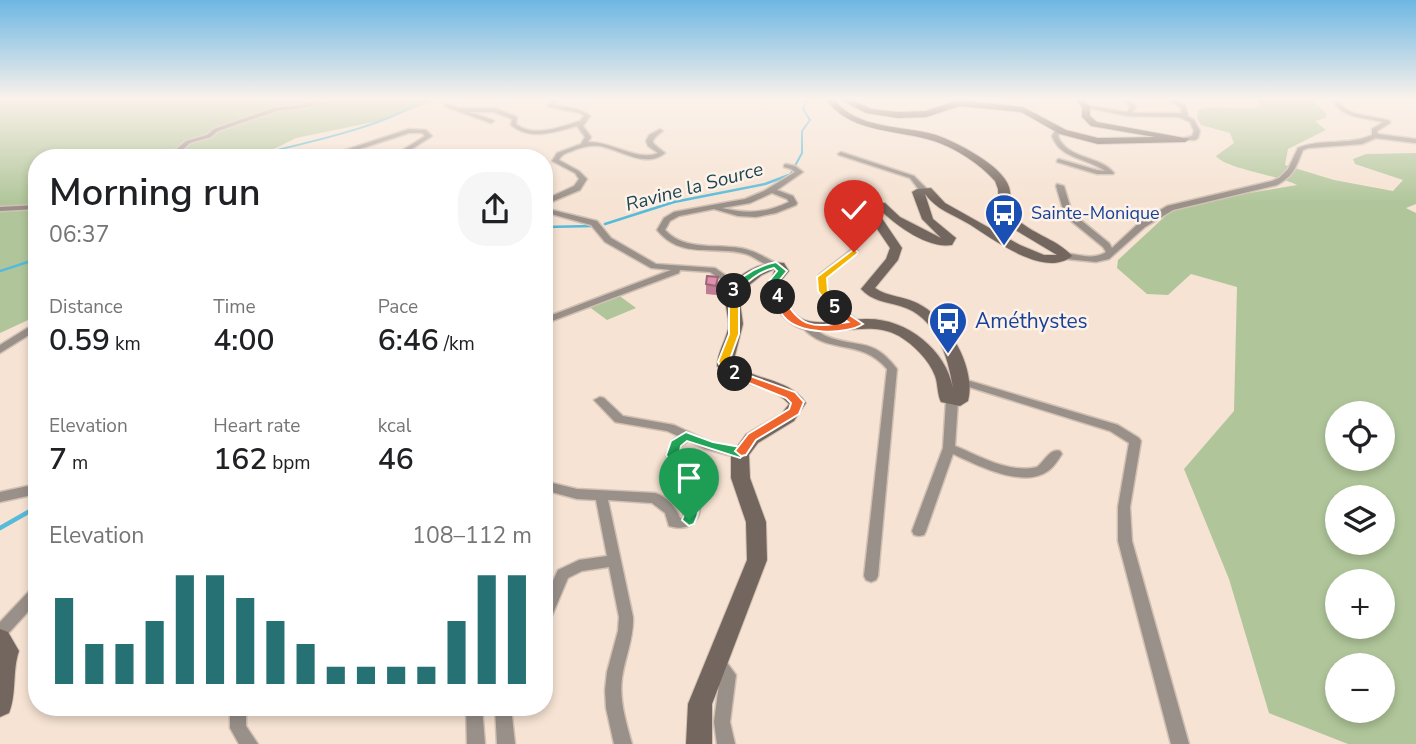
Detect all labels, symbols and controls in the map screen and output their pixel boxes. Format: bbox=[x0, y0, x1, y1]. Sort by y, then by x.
water label: Ravine la Source bbox=[623, 156, 766, 218]
text: Morning run bbox=[49, 167, 261, 218]
button: share bbox=[458, 172, 532, 246]
pin bbox=[824, 180, 884, 252]
icon: check bbox=[835, 191, 873, 229]
bus stop icon: Sainte-Monique bbox=[983, 192, 1025, 247]
place label: Sainte-Monique bbox=[1031, 201, 1160, 225]
text: 06:37 bbox=[49, 219, 109, 250]
pin: 3 bbox=[716, 274, 752, 308]
text: 3 bbox=[728, 277, 739, 303]
pin: 4 bbox=[760, 280, 796, 314]
text: 4 bbox=[772, 283, 783, 309]
pin: 5 bbox=[818, 290, 852, 326]
text: Distance bbox=[49, 294, 123, 320]
text: Time bbox=[213, 294, 256, 320]
text: Pace bbox=[378, 294, 418, 320]
text: 5 bbox=[829, 294, 840, 320]
bus stop icon: Améthystes bbox=[927, 300, 969, 355]
place label: Améthystes bbox=[975, 307, 1088, 335]
text: 0.59 bbox=[49, 320, 110, 361]
text: 4:00 bbox=[213, 320, 274, 361]
text: 6:46 bbox=[378, 320, 439, 361]
text: km bbox=[110, 331, 141, 357]
text: /km bbox=[439, 331, 475, 357]
pin: 2 bbox=[718, 356, 752, 392]
text: 2 bbox=[729, 360, 740, 386]
map controls bbox=[1325, 401, 1395, 723]
button: locate bbox=[1325, 401, 1395, 471]
text: Elevation bbox=[49, 413, 128, 439]
text: Heart rate bbox=[213, 413, 300, 439]
text: kcal bbox=[378, 413, 411, 439]
text: 7 bbox=[49, 439, 67, 480]
text: 162 bbox=[213, 439, 267, 480]
text: 46 bbox=[378, 439, 414, 480]
pin bbox=[659, 448, 719, 520]
text: m bbox=[67, 450, 88, 476]
text: bpm bbox=[267, 450, 311, 476]
icon: arrive bbox=[670, 459, 708, 497]
button: layers bbox=[1325, 485, 1395, 555]
text: Elevation bbox=[49, 520, 144, 551]
text: 108–112 m bbox=[412, 520, 532, 551]
button: + bbox=[1325, 569, 1395, 639]
button: − bbox=[1325, 653, 1395, 723]

